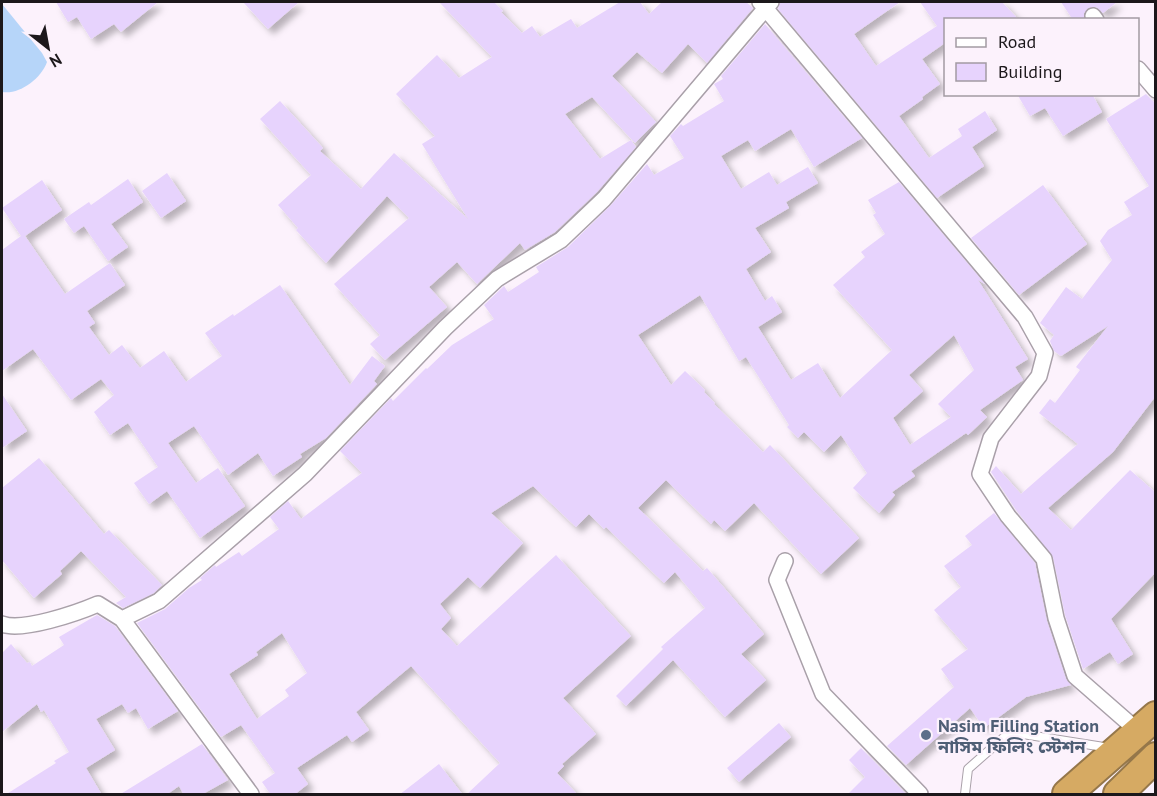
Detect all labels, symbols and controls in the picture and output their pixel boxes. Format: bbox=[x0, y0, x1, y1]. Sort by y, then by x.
north arrow bbox=[18, 18, 78, 78]
legend bbox=[944, 18, 1139, 96]
text: Road bbox=[998, 30, 1036, 53]
text: N bbox=[46, 50, 65, 72]
text: Building bbox=[998, 60, 1062, 83]
place label: Nasim Filling Station নাসিম ফিলিং স্টেশন bbox=[937, 714, 1099, 758]
marker: Nasim Filling Station নাসিম ফিলিং স্টেশন bbox=[919, 728, 933, 742]

